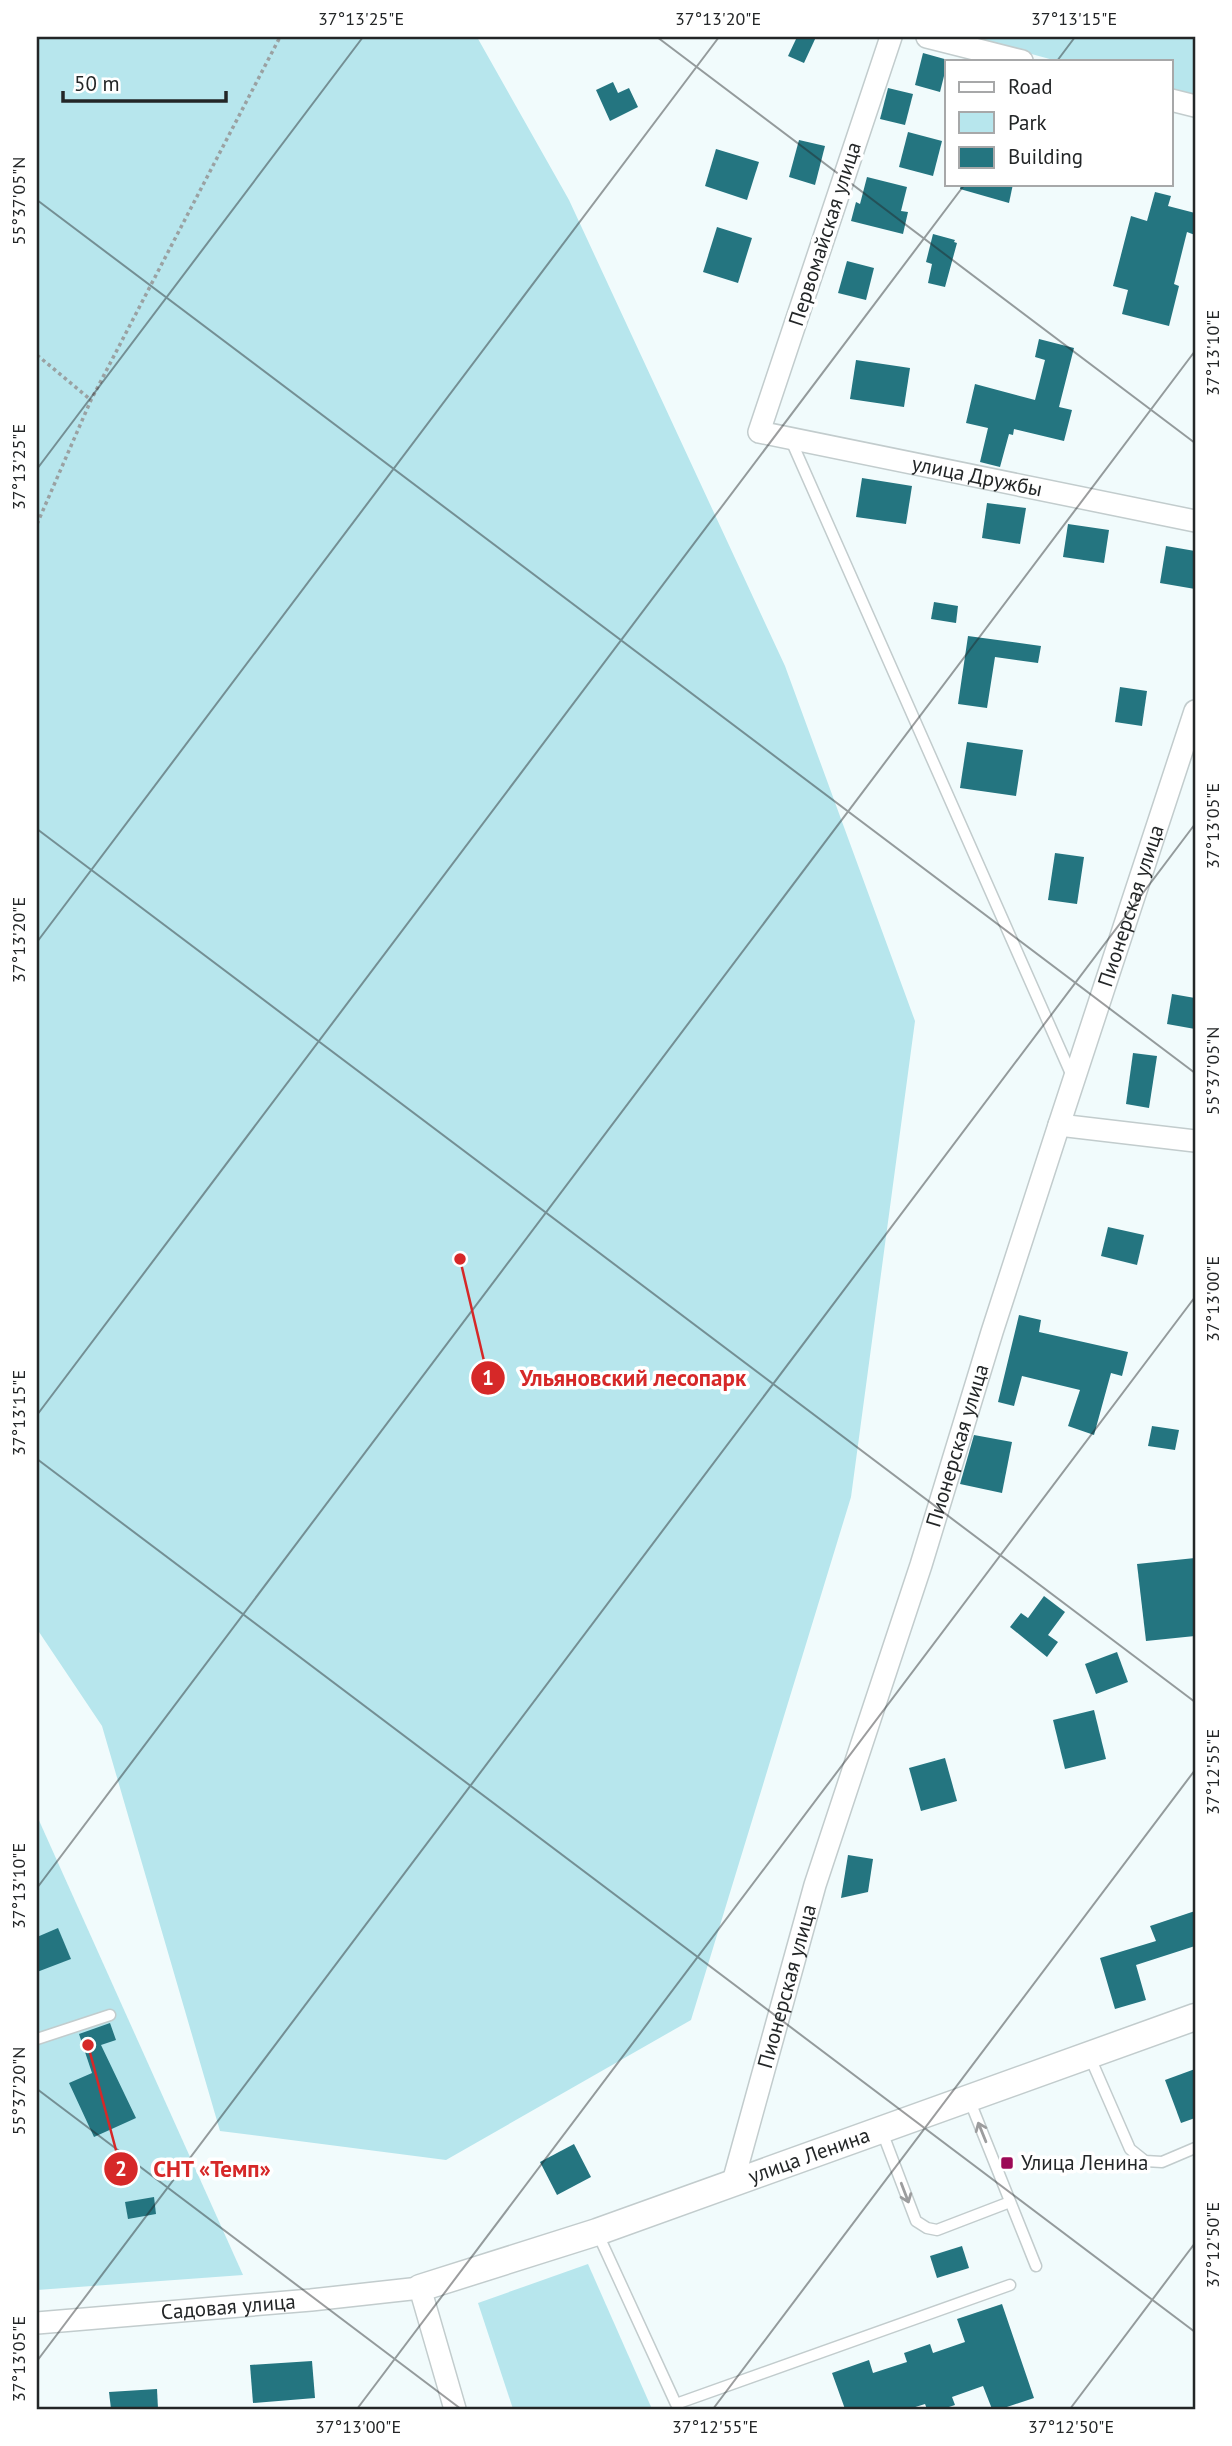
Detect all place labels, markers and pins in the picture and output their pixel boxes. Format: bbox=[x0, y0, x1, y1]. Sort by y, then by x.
callout: Ульяновский лесопарк bbox=[471, 1356, 760, 1400]
callout: СНТ «Темп» bbox=[104, 2147, 285, 2191]
place label: Улица Ленина bbox=[1021, 2149, 1148, 2176]
marker: Улица Ленина bbox=[999, 2155, 1015, 2171]

